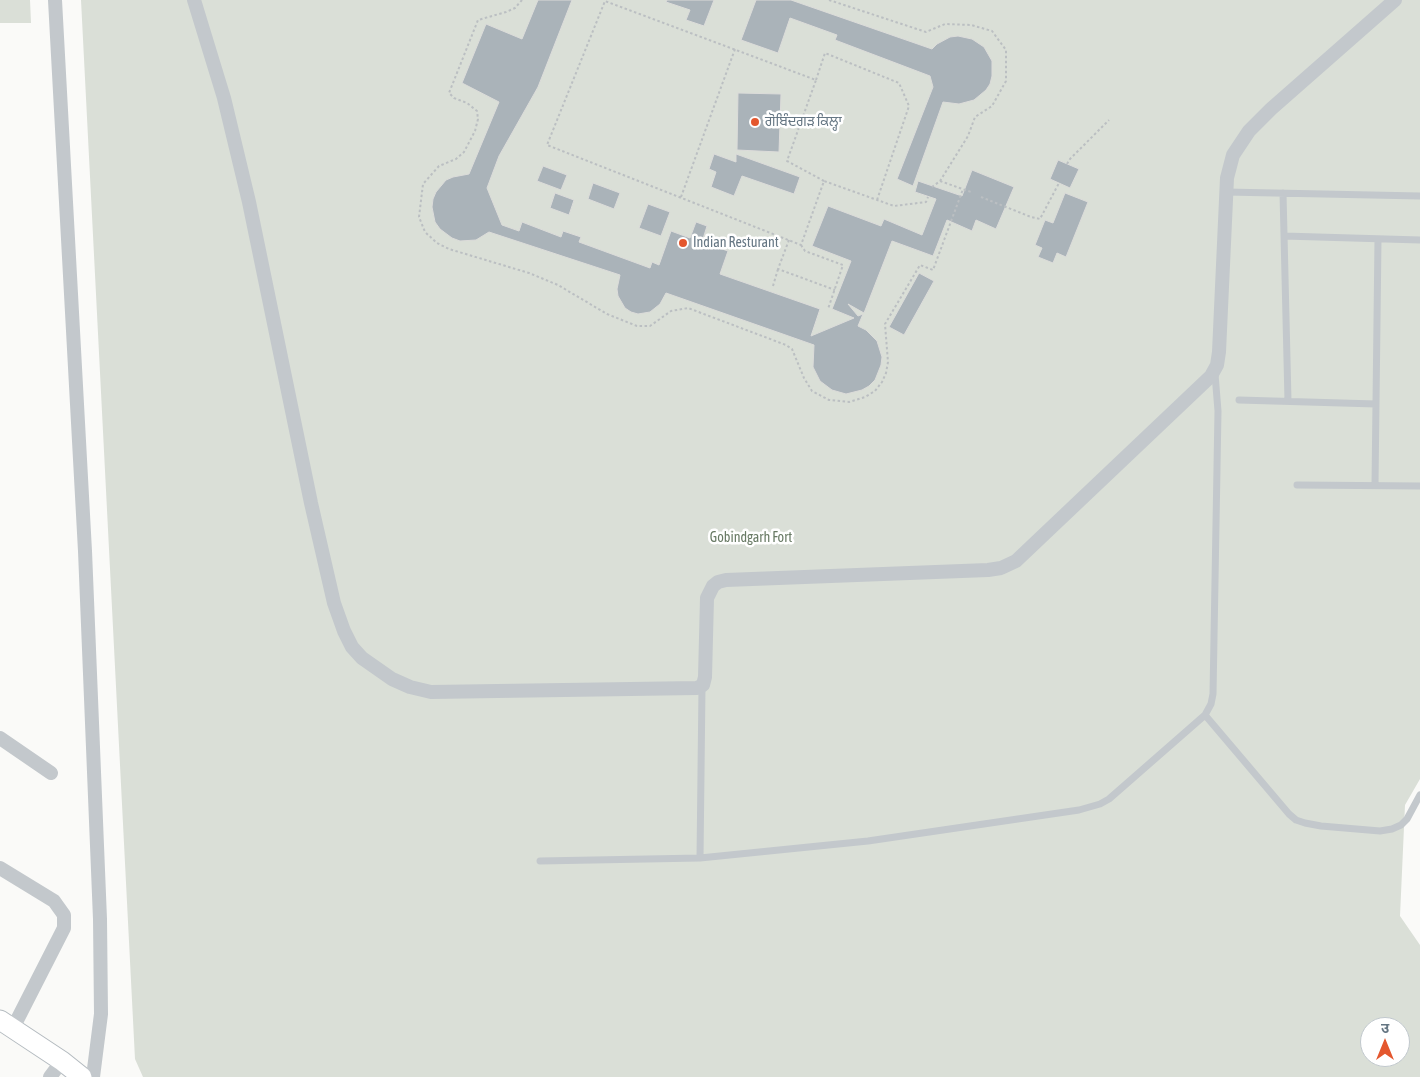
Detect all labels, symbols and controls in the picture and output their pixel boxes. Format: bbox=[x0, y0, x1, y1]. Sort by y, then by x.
place label: ਗੋਬਿੰਦਗੜ ਕਿਲ੍ਹਾ bbox=[765, 114, 842, 130]
marker: ਗੋਬਿੰਦਗੜ ਕਿਲ੍ਹਾ bbox=[749, 116, 761, 128]
place label: Indian Resturant bbox=[693, 235, 779, 251]
marker: Indian Resturant bbox=[677, 237, 689, 249]
park label: Gobindgarh Fort bbox=[710, 530, 792, 546]
north arrow bbox=[1360, 1017, 1410, 1067]
text: उ bbox=[1381, 1020, 1389, 1036]

